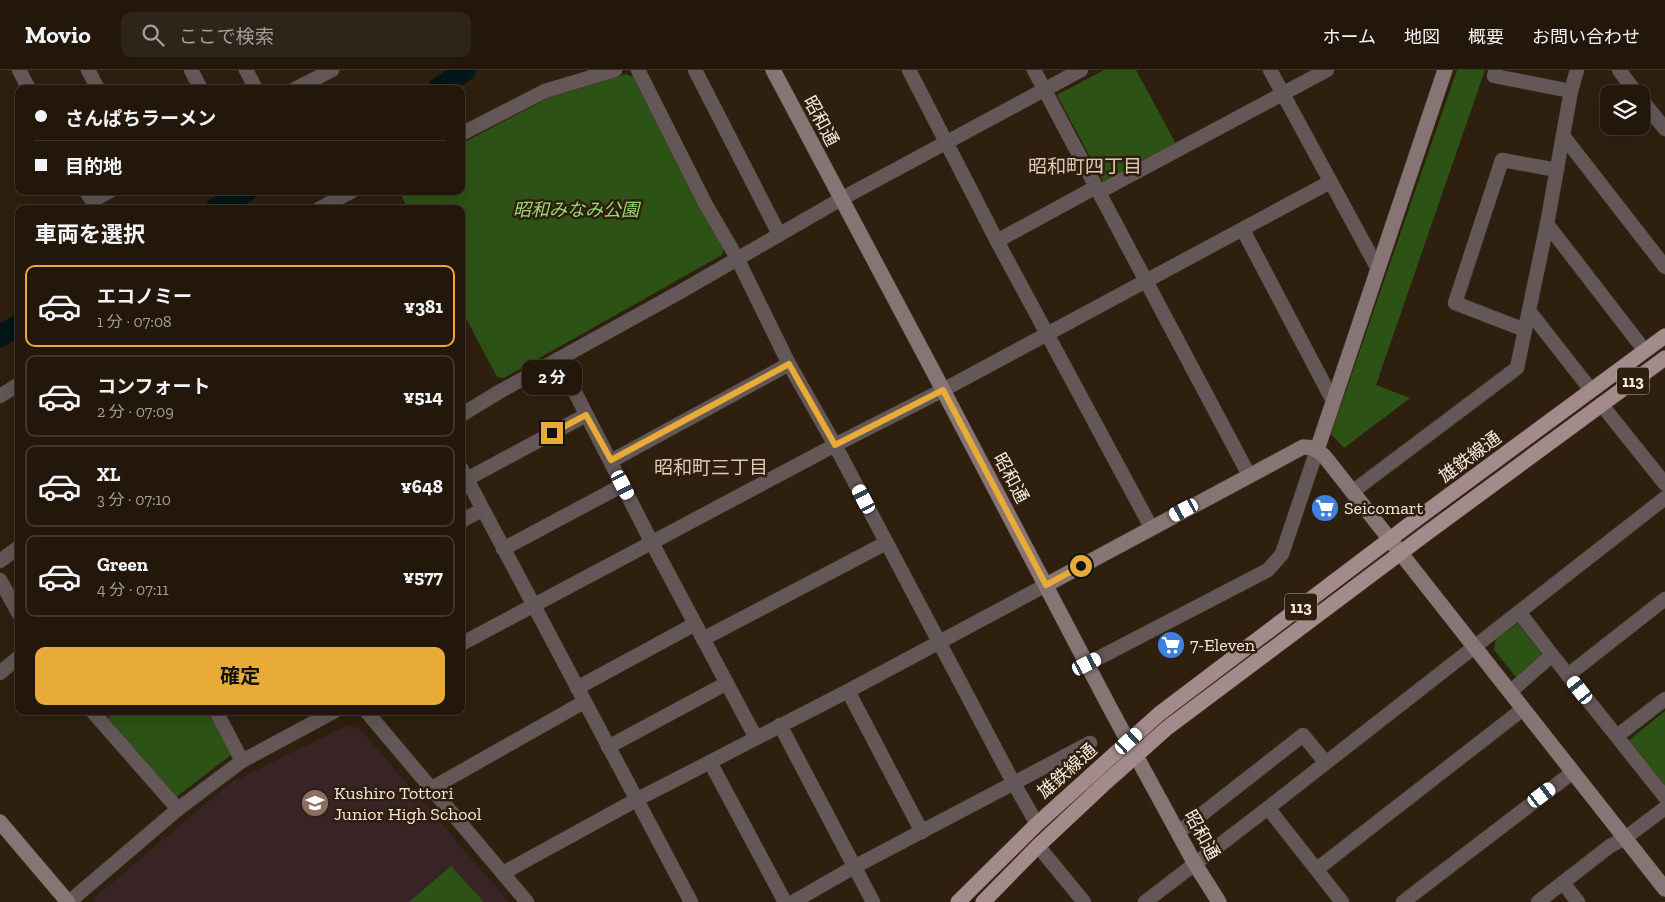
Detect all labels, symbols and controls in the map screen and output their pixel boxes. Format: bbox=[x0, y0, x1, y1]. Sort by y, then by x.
search box bbox=[121, 12, 471, 57]
text: Movio bbox=[25, 20, 91, 49]
icon: search bbox=[139, 21, 167, 49]
text: ここで検索 bbox=[179, 25, 274, 48]
text: ホーム bbox=[1323, 26, 1376, 48]
text: 地図 bbox=[1404, 26, 1440, 48]
text: 概要 bbox=[1468, 26, 1504, 48]
text: お問い合わせ bbox=[1532, 26, 1640, 48]
map controls bbox=[1600, 85, 1650, 135]
button: layers bbox=[1600, 85, 1650, 135]
street label: 昭和通 bbox=[799, 92, 843, 150]
text: さんぱちラーメン bbox=[65, 107, 216, 130]
text: 目的地 bbox=[65, 155, 122, 178]
district label: 昭和町四丁目 bbox=[1028, 155, 1142, 178]
park label: 昭和みなみ公園 bbox=[513, 199, 642, 221]
text: 車両を選択 bbox=[35, 221, 145, 248]
icon: car bbox=[37, 284, 82, 329]
text: エコノミー bbox=[97, 285, 192, 308]
text: ¥381 bbox=[404, 295, 443, 318]
text: 1 分 · 07:08 bbox=[97, 312, 172, 331]
callout: 2 分 bbox=[522, 360, 582, 396]
text: 2 分 bbox=[538, 368, 566, 387]
road number: 113 bbox=[1617, 368, 1649, 394]
icon: car bbox=[37, 374, 82, 419]
text: コンフォート bbox=[97, 375, 210, 398]
text: ¥514 bbox=[403, 385, 443, 408]
text: 2 分 · 07:09 bbox=[97, 402, 174, 421]
route end bbox=[541, 422, 563, 444]
street label: 雄鉄線通 bbox=[1435, 427, 1505, 487]
street label: 昭和通 bbox=[989, 449, 1033, 507]
district label: 昭和町三丁目 bbox=[654, 456, 768, 479]
text: XL bbox=[97, 463, 120, 486]
icon: car bbox=[37, 464, 82, 509]
car bbox=[609, 468, 636, 502]
text: ¥648 bbox=[400, 475, 443, 498]
car bbox=[850, 482, 877, 516]
text: 3 分 · 07:10 bbox=[97, 490, 171, 509]
supermarket icon: Seicomart bbox=[1310, 493, 1340, 523]
car bbox=[1167, 496, 1200, 524]
place label: Seicomart bbox=[1344, 497, 1423, 519]
text: Green bbox=[97, 553, 148, 576]
icon: car bbox=[37, 554, 82, 599]
route start bbox=[1070, 555, 1092, 577]
text: ¥577 bbox=[403, 565, 443, 588]
text: 4 分 · 07:11 bbox=[97, 580, 169, 599]
road number: 113 bbox=[1285, 594, 1317, 620]
supermarket icon: 7-Eleven bbox=[1156, 630, 1186, 660]
place label: 7-Eleven bbox=[1190, 634, 1256, 656]
button: 確定 bbox=[35, 647, 445, 705]
car bbox=[1070, 651, 1103, 677]
car bbox=[1564, 674, 1595, 706]
car bbox=[1112, 725, 1145, 757]
street label: 雄鉄線通 bbox=[1033, 739, 1101, 803]
car bbox=[1525, 780, 1558, 810]
place label: Kushiro Tottori Junior High School bbox=[334, 782, 482, 825]
school or university icon: Kushiro Tottori Junior High School bbox=[300, 788, 330, 818]
street label: 昭和通 bbox=[1179, 806, 1225, 864]

